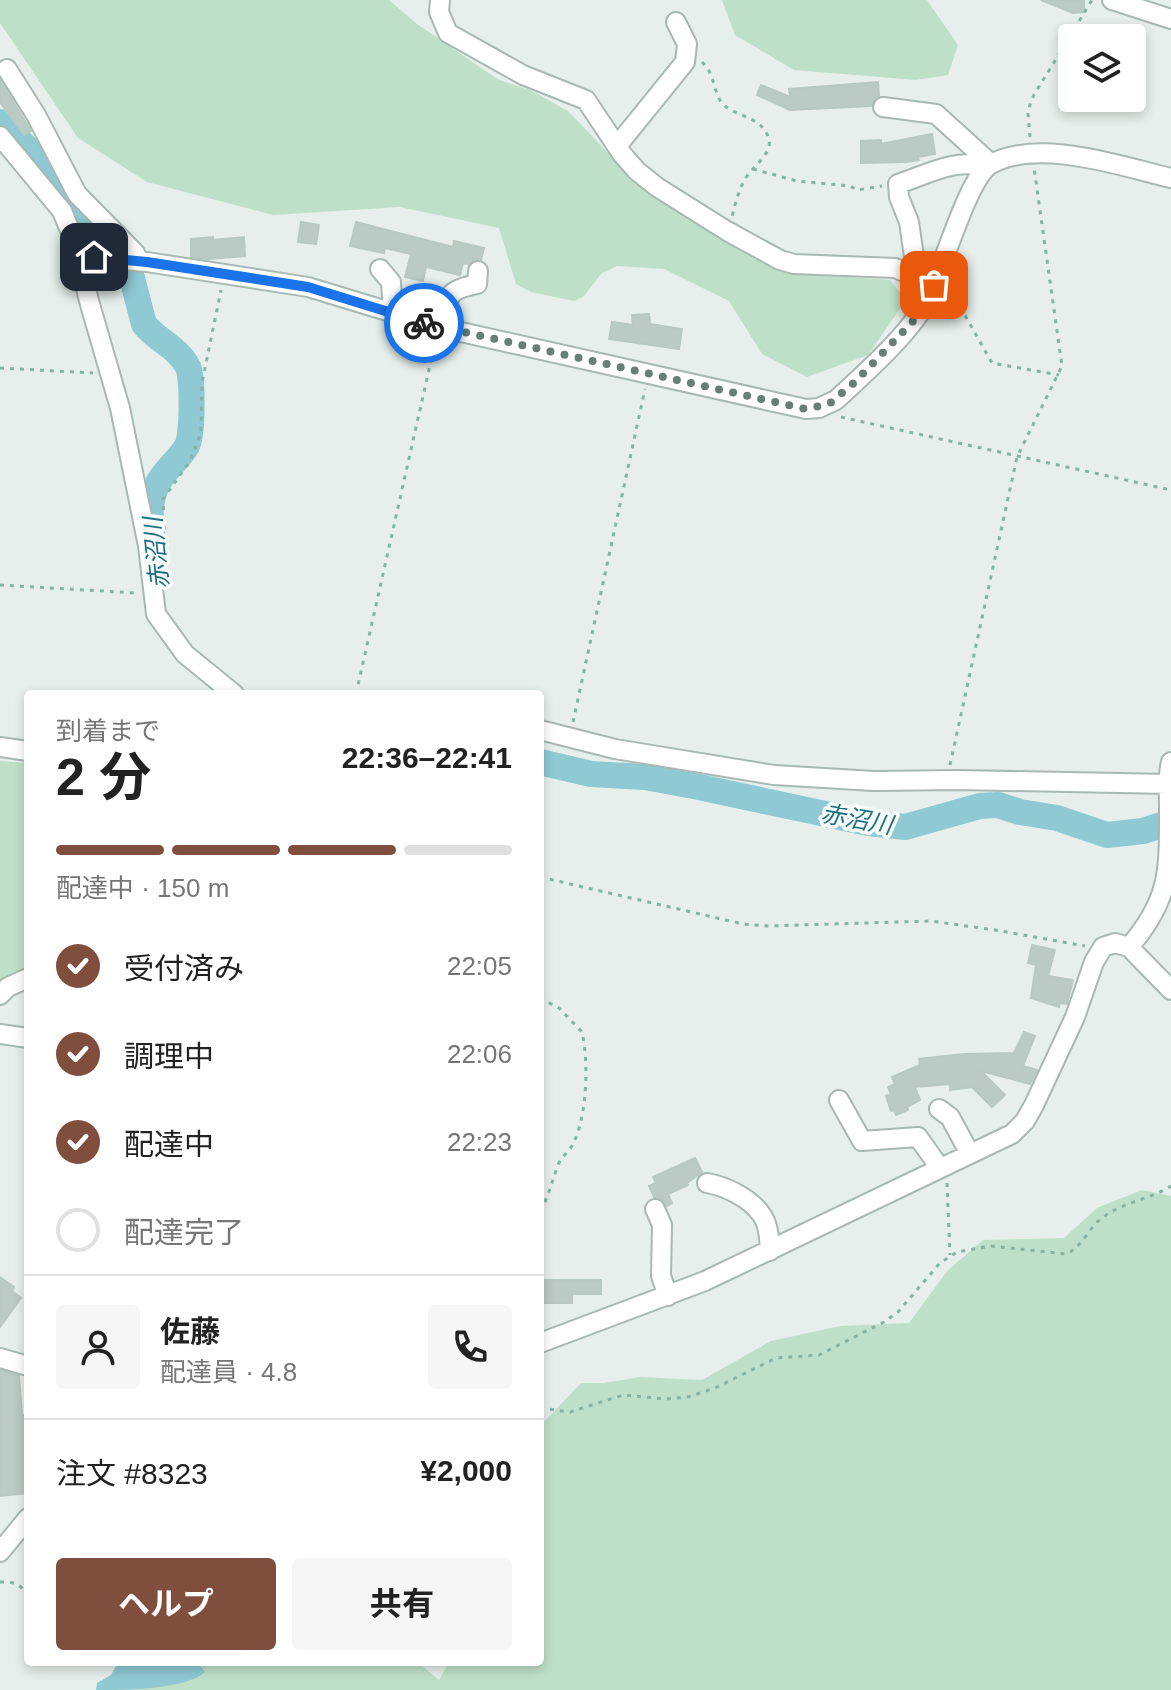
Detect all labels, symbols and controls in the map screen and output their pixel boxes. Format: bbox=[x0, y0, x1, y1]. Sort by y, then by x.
map controls bbox=[1058, 24, 1146, 112]
button: layers bbox=[1058, 24, 1146, 112]
pin bbox=[60, 223, 128, 291]
icon: home bbox=[72, 235, 116, 279]
pin bbox=[900, 251, 968, 319]
icon: bag bbox=[912, 263, 956, 307]
courier bbox=[384, 283, 464, 363]
icon: bike bbox=[402, 301, 446, 345]
water label: 赤沼川 bbox=[138, 513, 173, 590]
text: 到着まで bbox=[56, 716, 160, 746]
text: 22:36–22:41 bbox=[342, 741, 512, 774]
text: 2 分 bbox=[56, 748, 151, 806]
water label: 赤沼川 bbox=[819, 799, 898, 839]
text: 配達中 · 150 m bbox=[56, 873, 229, 903]
icon: check bbox=[56, 944, 100, 988]
text: 22:05 bbox=[447, 951, 512, 981]
text: 受付済み bbox=[124, 952, 244, 985]
icon: check bbox=[56, 1032, 100, 1076]
text: 22:06 bbox=[447, 1039, 512, 1069]
text: 調理中 bbox=[124, 1040, 214, 1073]
icon: check bbox=[56, 1120, 100, 1164]
text: 22:23 bbox=[447, 1127, 512, 1157]
text: 配達中 bbox=[124, 1128, 214, 1161]
text: 配達完了 bbox=[124, 1216, 244, 1249]
button: person bbox=[56, 1305, 140, 1389]
button: phone bbox=[428, 1305, 512, 1389]
text: 佐藤 bbox=[160, 1315, 220, 1348]
text: 配達員 · 4.8 bbox=[160, 1357, 297, 1387]
text: ¥2,000 bbox=[420, 1454, 512, 1487]
text: 注文 #8323 bbox=[56, 1457, 208, 1490]
button: ヘルプ bbox=[56, 1558, 276, 1650]
button: 共有 bbox=[292, 1558, 512, 1650]

